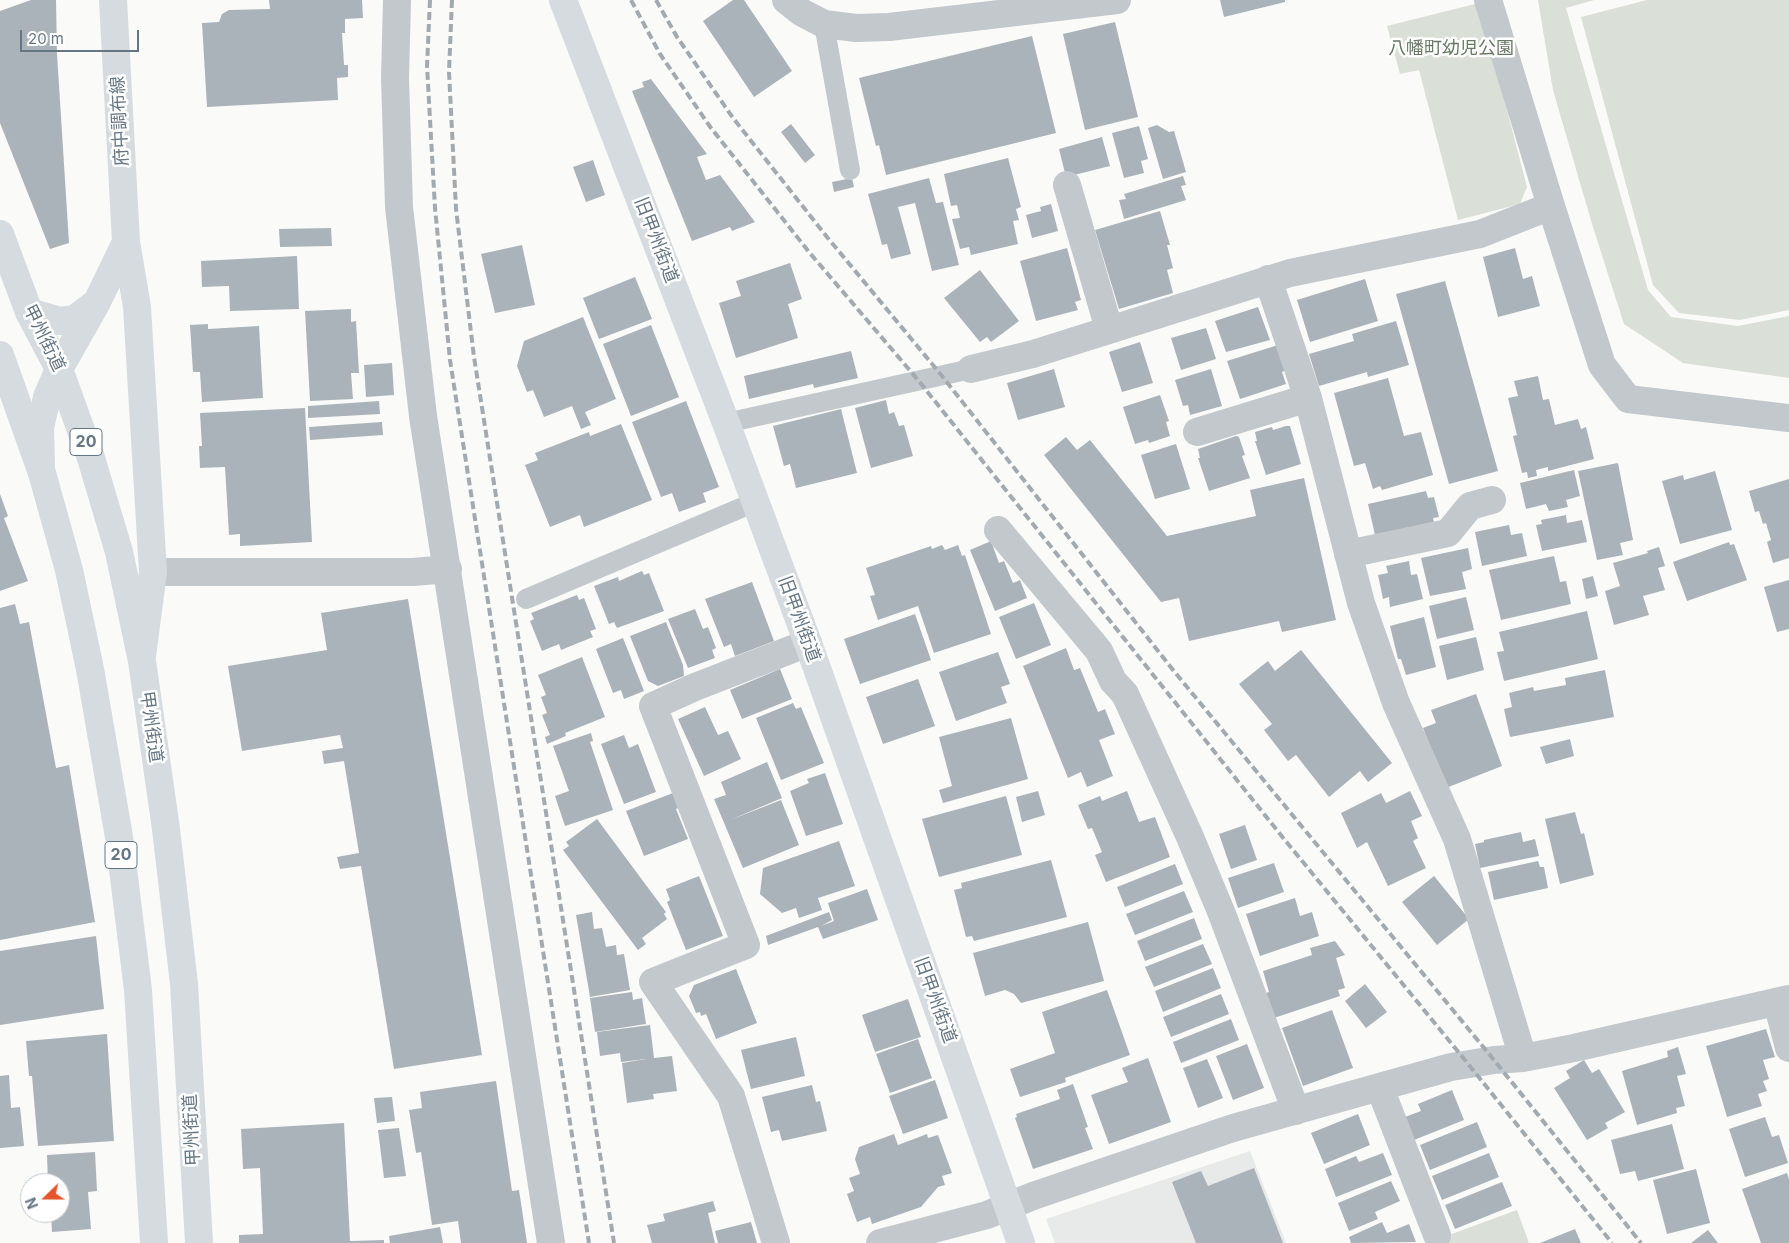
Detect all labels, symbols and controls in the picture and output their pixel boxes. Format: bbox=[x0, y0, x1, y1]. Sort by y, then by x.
scale bar bbox=[22, 20, 141, 52]
text: 20 m bbox=[28, 29, 64, 48]
park label: 八幡町幼児公園 bbox=[1388, 38, 1514, 60]
street label: 府中調布線 bbox=[107, 75, 133, 167]
street label: 旧甲州街道 bbox=[630, 194, 682, 286]
street label: 甲州街道 bbox=[19, 301, 69, 375]
road number: 20 bbox=[70, 428, 102, 456]
street label: 旧甲州街道 bbox=[773, 573, 825, 665]
street label: 甲州街道 bbox=[135, 690, 167, 764]
road number: 20 bbox=[105, 842, 137, 868]
street label: 旧甲州街道 bbox=[909, 954, 961, 1046]
street label: 甲州街道 bbox=[179, 1093, 205, 1167]
north arrow bbox=[20, 1173, 70, 1223]
text: N bbox=[22, 1195, 41, 1212]

